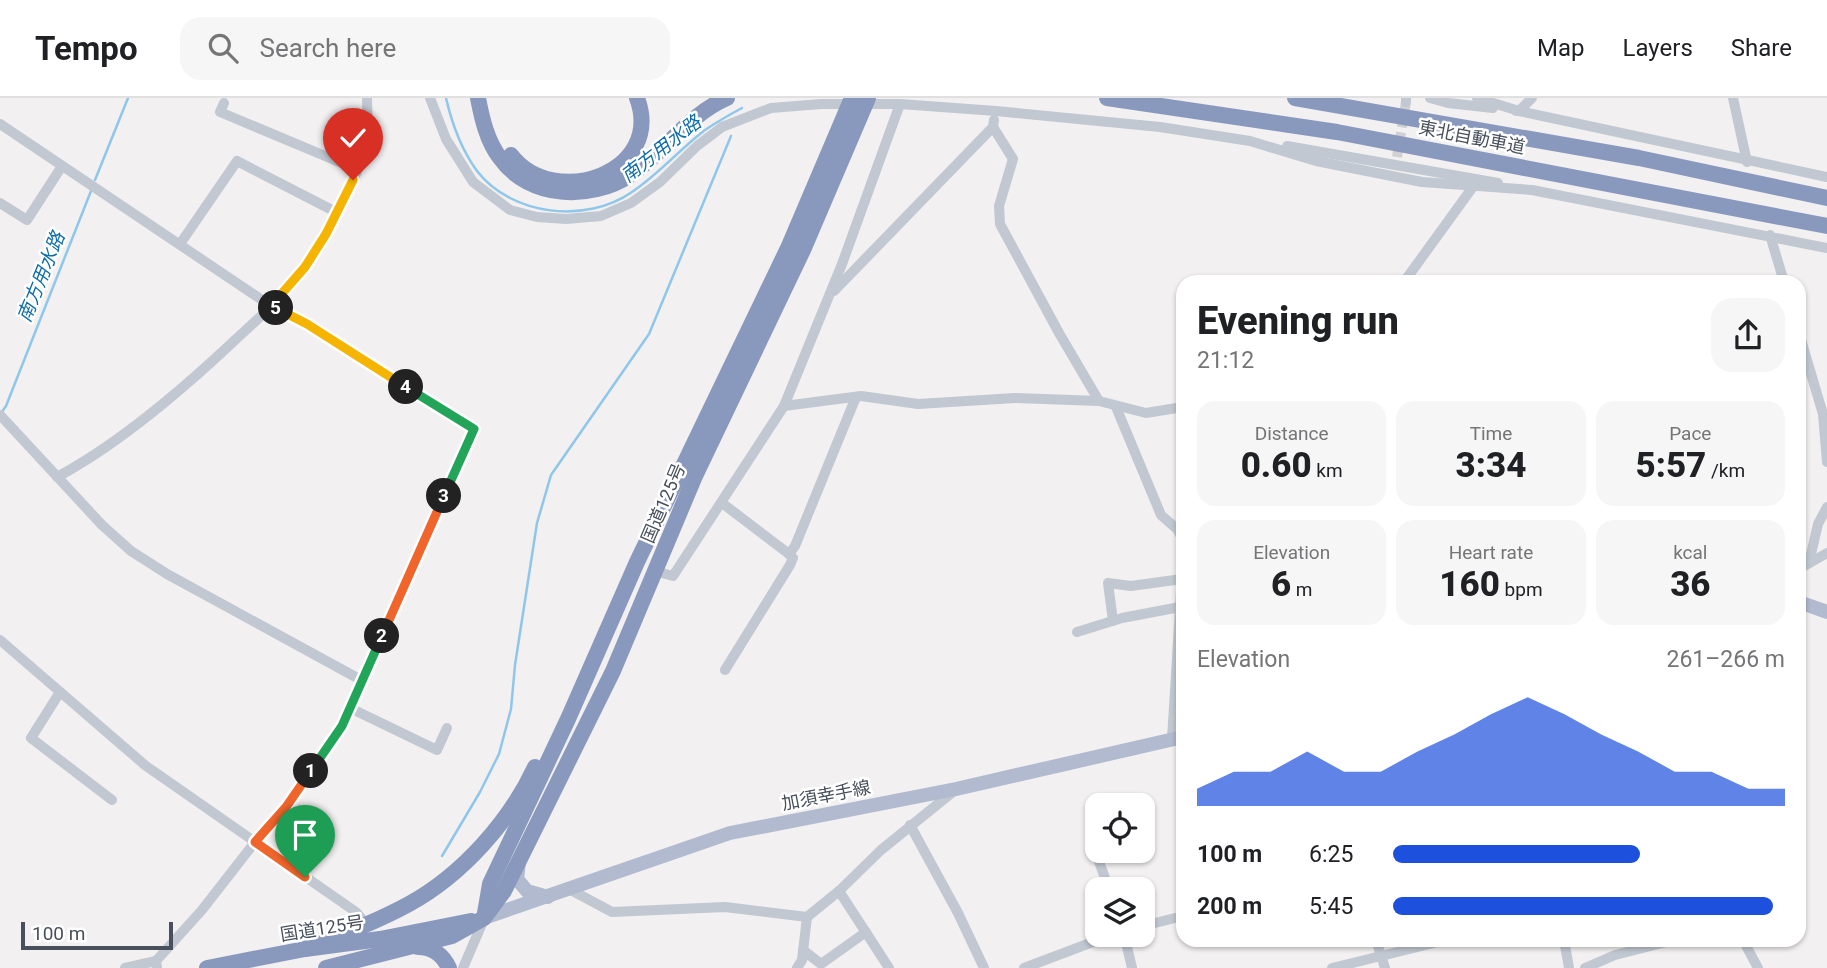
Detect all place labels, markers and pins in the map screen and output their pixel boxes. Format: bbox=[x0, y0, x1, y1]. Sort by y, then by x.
pin bbox=[323, 108, 383, 180]
pin: 5 bbox=[258, 290, 294, 326]
pin: 4 bbox=[388, 370, 424, 404]
pin: 3 bbox=[426, 478, 462, 514]
pin: 2 bbox=[364, 618, 400, 654]
pin: 1 bbox=[294, 754, 328, 788]
pin bbox=[275, 805, 335, 877]

